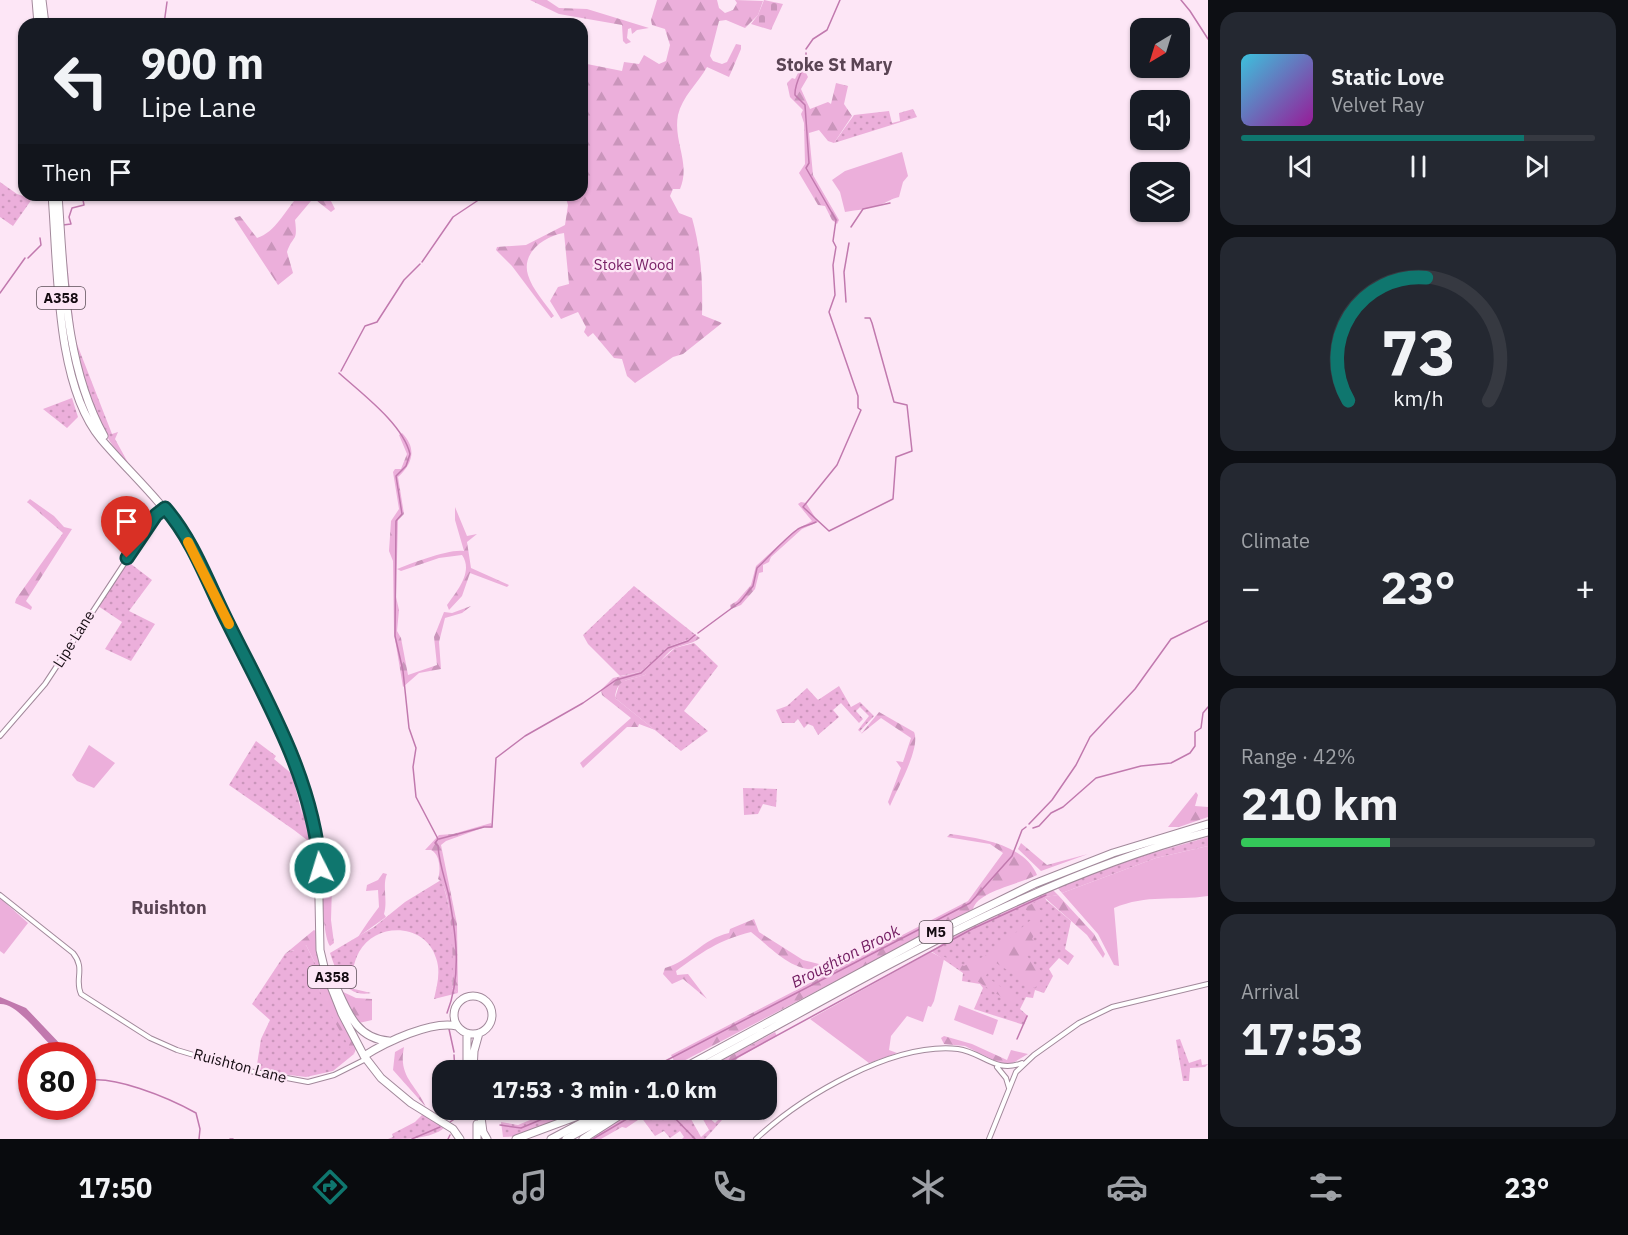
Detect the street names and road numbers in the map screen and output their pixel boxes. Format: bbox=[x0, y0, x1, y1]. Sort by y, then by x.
road number: A358 bbox=[37, 287, 85, 309]
street label: Lipe Lane bbox=[49, 607, 99, 671]
road number: M5 bbox=[920, 921, 952, 943]
road number: A358 bbox=[308, 966, 356, 988]
street label: Ruishton Lane bbox=[191, 1044, 289, 1087]

